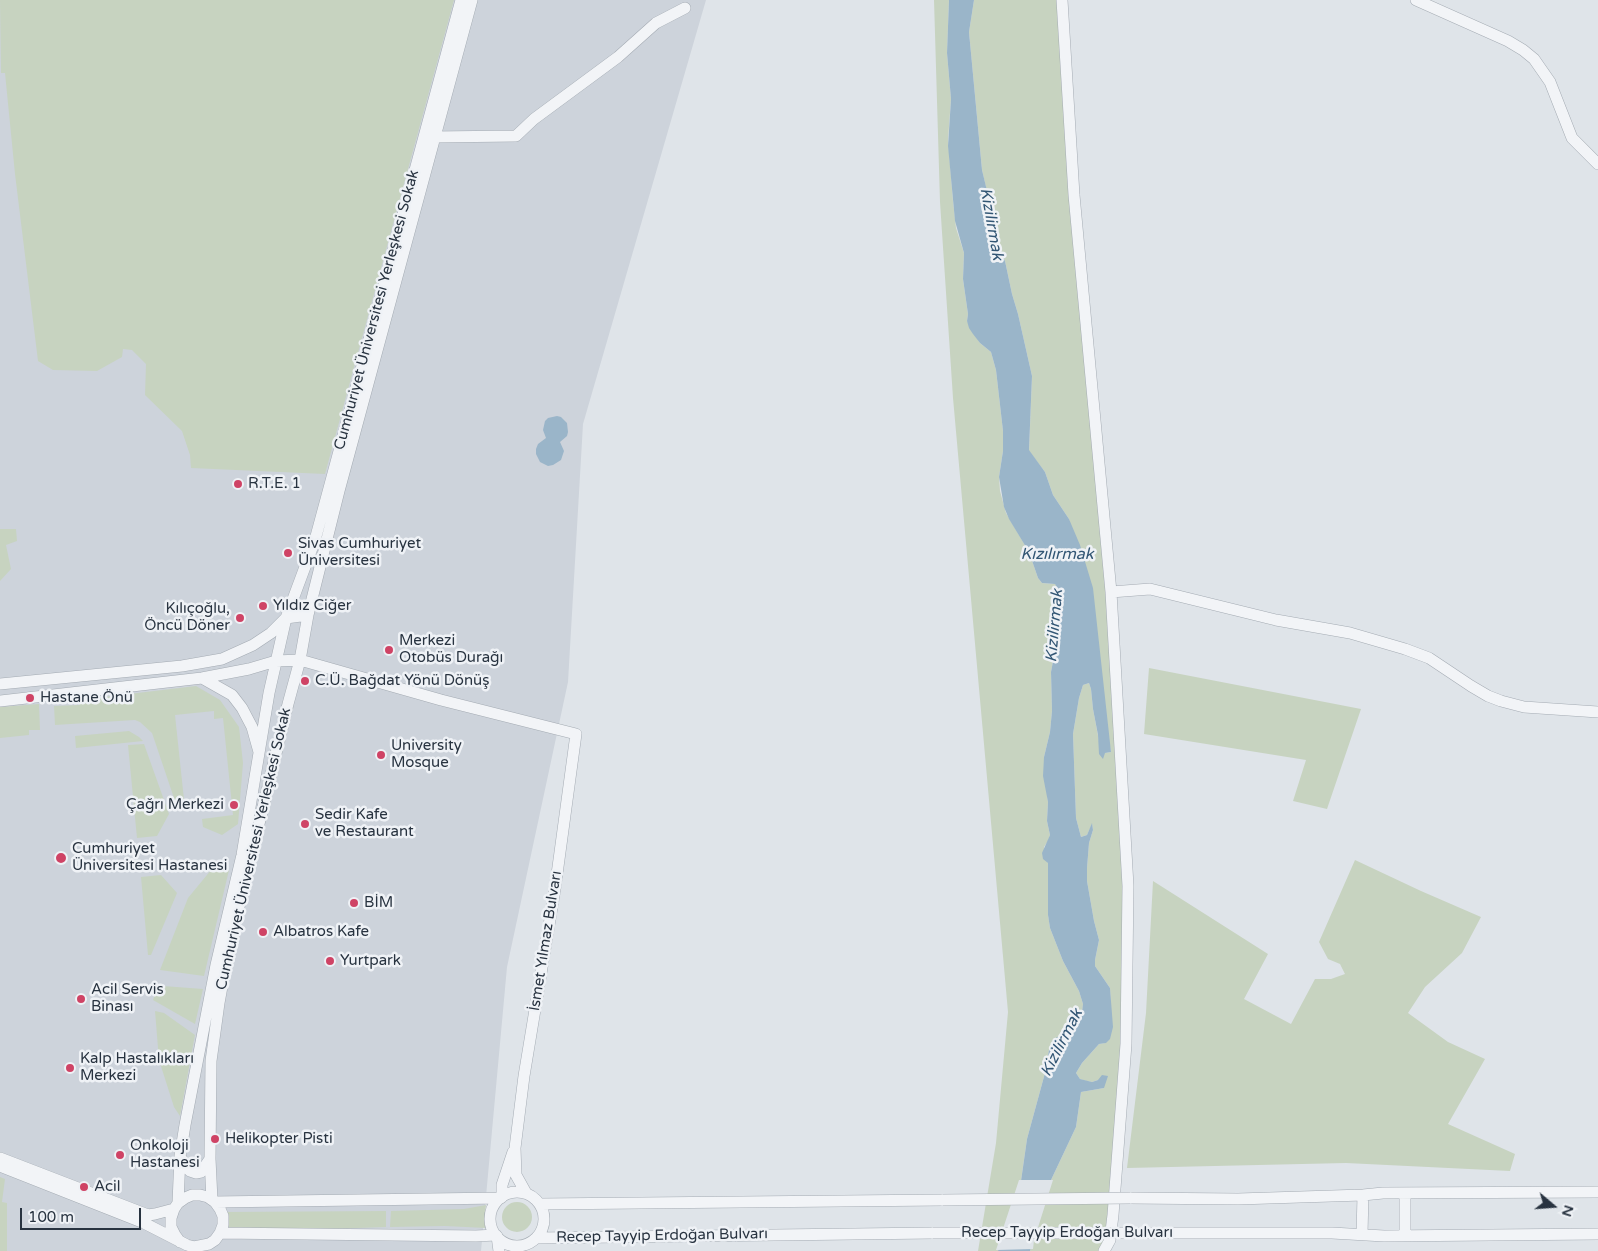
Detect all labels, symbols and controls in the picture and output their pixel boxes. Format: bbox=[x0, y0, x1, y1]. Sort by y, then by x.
street label: Cumhuriyet Üniversitesi Yerleşkesi Sokak bbox=[331, 168, 423, 452]
water label: Kizilirmak bbox=[975, 186, 1007, 262]
place label: R.T.E. 1 bbox=[248, 475, 301, 493]
marker: R.T.E. 1 bbox=[232, 478, 244, 490]
place label: Sivas Cumhuriyet Üniversitesi bbox=[298, 535, 421, 570]
water label: Kızılırmak bbox=[1020, 545, 1094, 565]
marker: Sivas Cumhuriyet Üniversitesi bbox=[282, 547, 294, 559]
water label: Kizilirmak bbox=[1042, 589, 1068, 663]
place label: Yıldız Ciğer bbox=[273, 597, 351, 615]
place label: Kılıçoğlu, Öncü Döner bbox=[144, 600, 230, 635]
marker: Yıldız Ciğer bbox=[257, 600, 269, 612]
marker: Kılıçoğlu, Öncü Döner bbox=[234, 612, 246, 624]
place label: Merkezi Otobüs Durağı bbox=[399, 632, 503, 667]
marker: Merkezi Otobüs Durağı bbox=[383, 644, 395, 656]
place label: C.Ü. Bağdat Yönü Dönüş bbox=[315, 672, 489, 690]
marker: C.Ü. Bağdat Yönü Dönüş bbox=[299, 675, 311, 687]
place label: Hastane Önü bbox=[40, 689, 133, 707]
marker: Hastane Önü bbox=[24, 692, 36, 704]
street label: Cumhuriyet Üniversitesi Yerleşkesi Sokak bbox=[213, 706, 295, 992]
place label: University Mosque bbox=[391, 737, 462, 772]
marker: University Mosque bbox=[375, 749, 387, 761]
place label: Çağrı Merkezi bbox=[126, 796, 224, 814]
marker: Çağrı Merkezi bbox=[228, 799, 240, 811]
place label: Sedir Kafe ve Restaurant bbox=[315, 806, 414, 841]
marker: Sedir Kafe ve Restaurant bbox=[299, 818, 311, 830]
place label: Cumhuriyet Üniversitesi Hastanesi bbox=[72, 840, 228, 875]
marker: Cumhuriyet Üniversitesi Hastanesi bbox=[54, 851, 68, 865]
street label: İsmet Yılmaz Bulvarı bbox=[526, 870, 566, 1012]
place label: BİM bbox=[364, 894, 393, 912]
marker: BİM bbox=[348, 897, 360, 909]
place label: Albatros Kafe bbox=[273, 923, 369, 941]
marker: Albatros Kafe bbox=[257, 926, 269, 938]
place label: Yurtpark bbox=[340, 952, 401, 970]
marker: Yurtpark bbox=[324, 955, 336, 967]
place label: Acil Servis Binası bbox=[91, 981, 164, 1016]
marker: Acil Servis Binası bbox=[75, 993, 87, 1005]
water label: Kizilirmak bbox=[1037, 1006, 1087, 1080]
place label: Kalp Hastalıkları Merkezi bbox=[80, 1050, 194, 1085]
marker: Kalp Hastalıkları Merkezi bbox=[64, 1062, 76, 1074]
place label: Helikopter Pisti bbox=[225, 1130, 333, 1148]
marker: Helikopter Pisti bbox=[209, 1133, 221, 1145]
place label: Onkoloji Hastanesi bbox=[130, 1137, 200, 1172]
marker: Onkoloji Hastanesi bbox=[114, 1149, 126, 1161]
place label: Acil bbox=[94, 1178, 120, 1196]
marker: Acil bbox=[78, 1181, 90, 1193]
north arrow bbox=[1528, 1181, 1578, 1231]
scale bar bbox=[22, 1198, 144, 1230]
text: N bbox=[1558, 1203, 1578, 1219]
text: 100 m bbox=[28, 1208, 74, 1226]
street label: Recep Tayyip Erdoğan Bulvarı bbox=[961, 1224, 1173, 1242]
street label: Recep Tayyip Erdoğan Bulvarı bbox=[556, 1225, 768, 1247]

